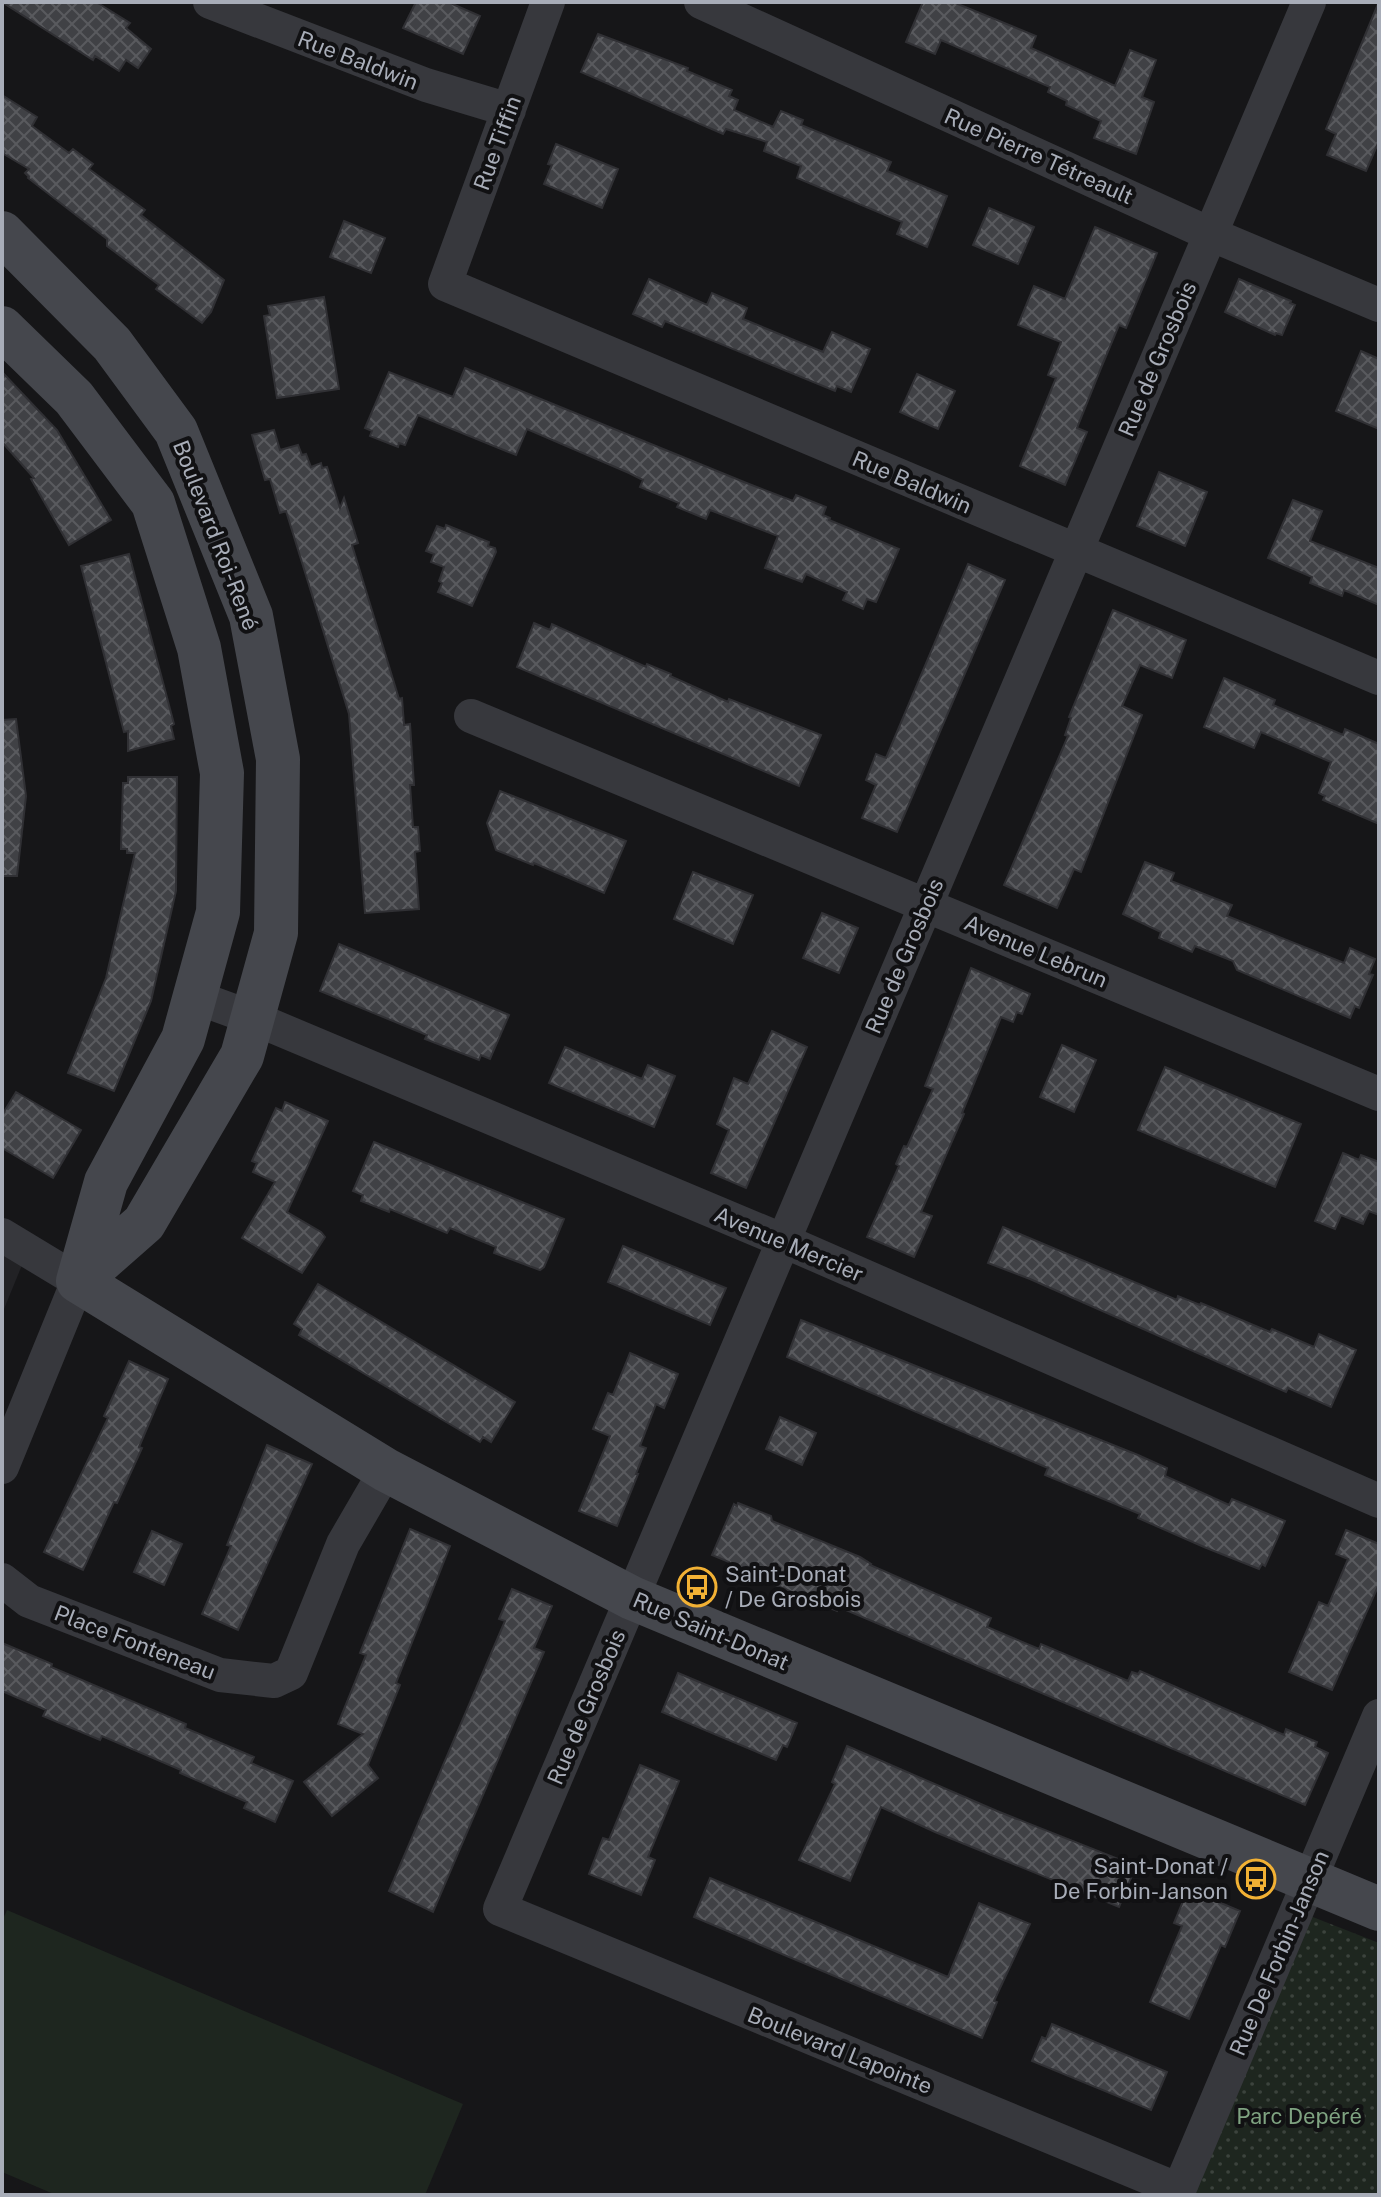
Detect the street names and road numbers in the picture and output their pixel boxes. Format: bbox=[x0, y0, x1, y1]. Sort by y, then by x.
street label: Rue Baldwin bbox=[294, 25, 422, 95]
street label: Rue Tiffin bbox=[468, 92, 526, 194]
street label: Rue Pierre Tétreault bbox=[941, 103, 1137, 209]
street label: Rue de Grosbois bbox=[1113, 278, 1201, 440]
street label: Boulevard Roi-René bbox=[168, 436, 264, 634]
street label: Rue Baldwin bbox=[849, 445, 975, 519]
street label: Rue de Grosbois bbox=[860, 875, 948, 1037]
street label: Avenue Lebrun bbox=[961, 909, 1111, 993]
street label: Avenue Mercier bbox=[711, 1201, 867, 1287]
street label: Rue Saint-Donat bbox=[629, 1586, 793, 1676]
street label: Place Fonteneau bbox=[51, 1599, 219, 1685]
street label: Rue de Grosbois bbox=[542, 1626, 630, 1788]
street label: Rue De Forbin-Janson bbox=[1224, 1846, 1334, 2060]
street label: Boulevard Lapointe bbox=[744, 2001, 936, 2099]

